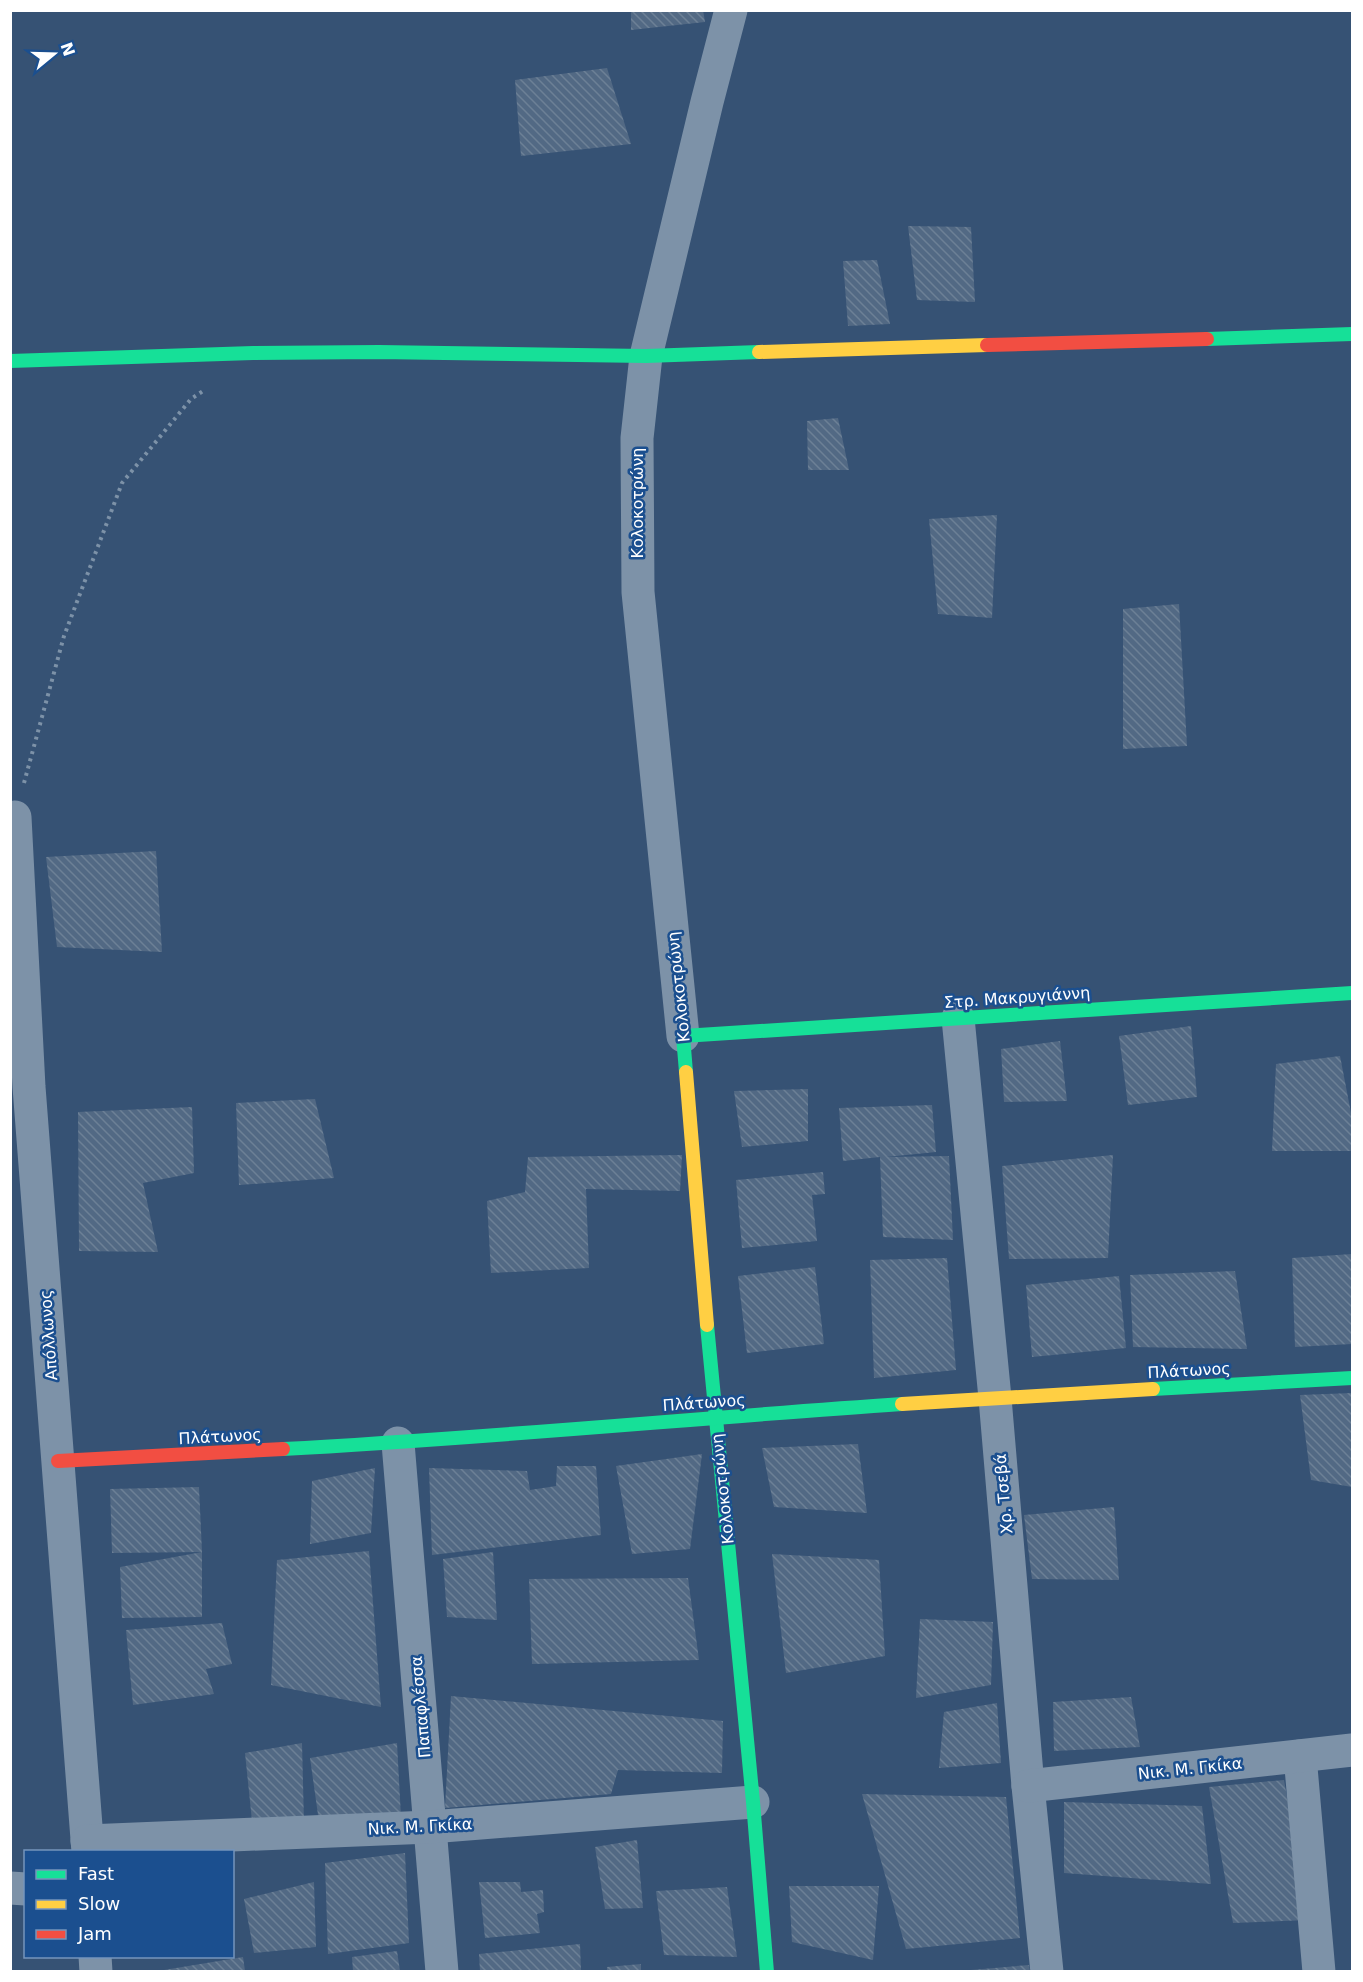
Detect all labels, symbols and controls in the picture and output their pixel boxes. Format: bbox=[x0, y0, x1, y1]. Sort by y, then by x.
north arrow bbox=[24, 24, 84, 84]
text: N bbox=[57, 40, 79, 59]
street label: Κολοκοτρώνη bbox=[628, 447, 647, 559]
street label: Κολοκοτρώνη bbox=[663, 931, 694, 1043]
street label: Στρ. Μακρυγιάννη bbox=[943, 983, 1091, 1012]
street label: Απόλλωνος bbox=[36, 1289, 61, 1381]
street label: Πλάτωνος bbox=[1147, 1359, 1231, 1382]
street label: Πλάτωνος bbox=[662, 1390, 746, 1415]
street label: Πλάτωνος bbox=[178, 1425, 262, 1448]
street label: Κολοκοτρώνη bbox=[707, 1433, 738, 1545]
street label: Χρ. Τσεβά bbox=[991, 1453, 1016, 1535]
street label: Παπαφλέσσα bbox=[407, 1655, 434, 1759]
street label: Νικ. Μ. Γκίκα bbox=[1137, 1754, 1243, 1783]
street label: Νικ. Μ. Γκίκα bbox=[367, 1814, 473, 1839]
legend bbox=[24, 1850, 234, 1958]
text: Fast bbox=[78, 1863, 114, 1884]
text: Slow bbox=[78, 1893, 120, 1914]
text: Jam bbox=[77, 1923, 112, 1944]

